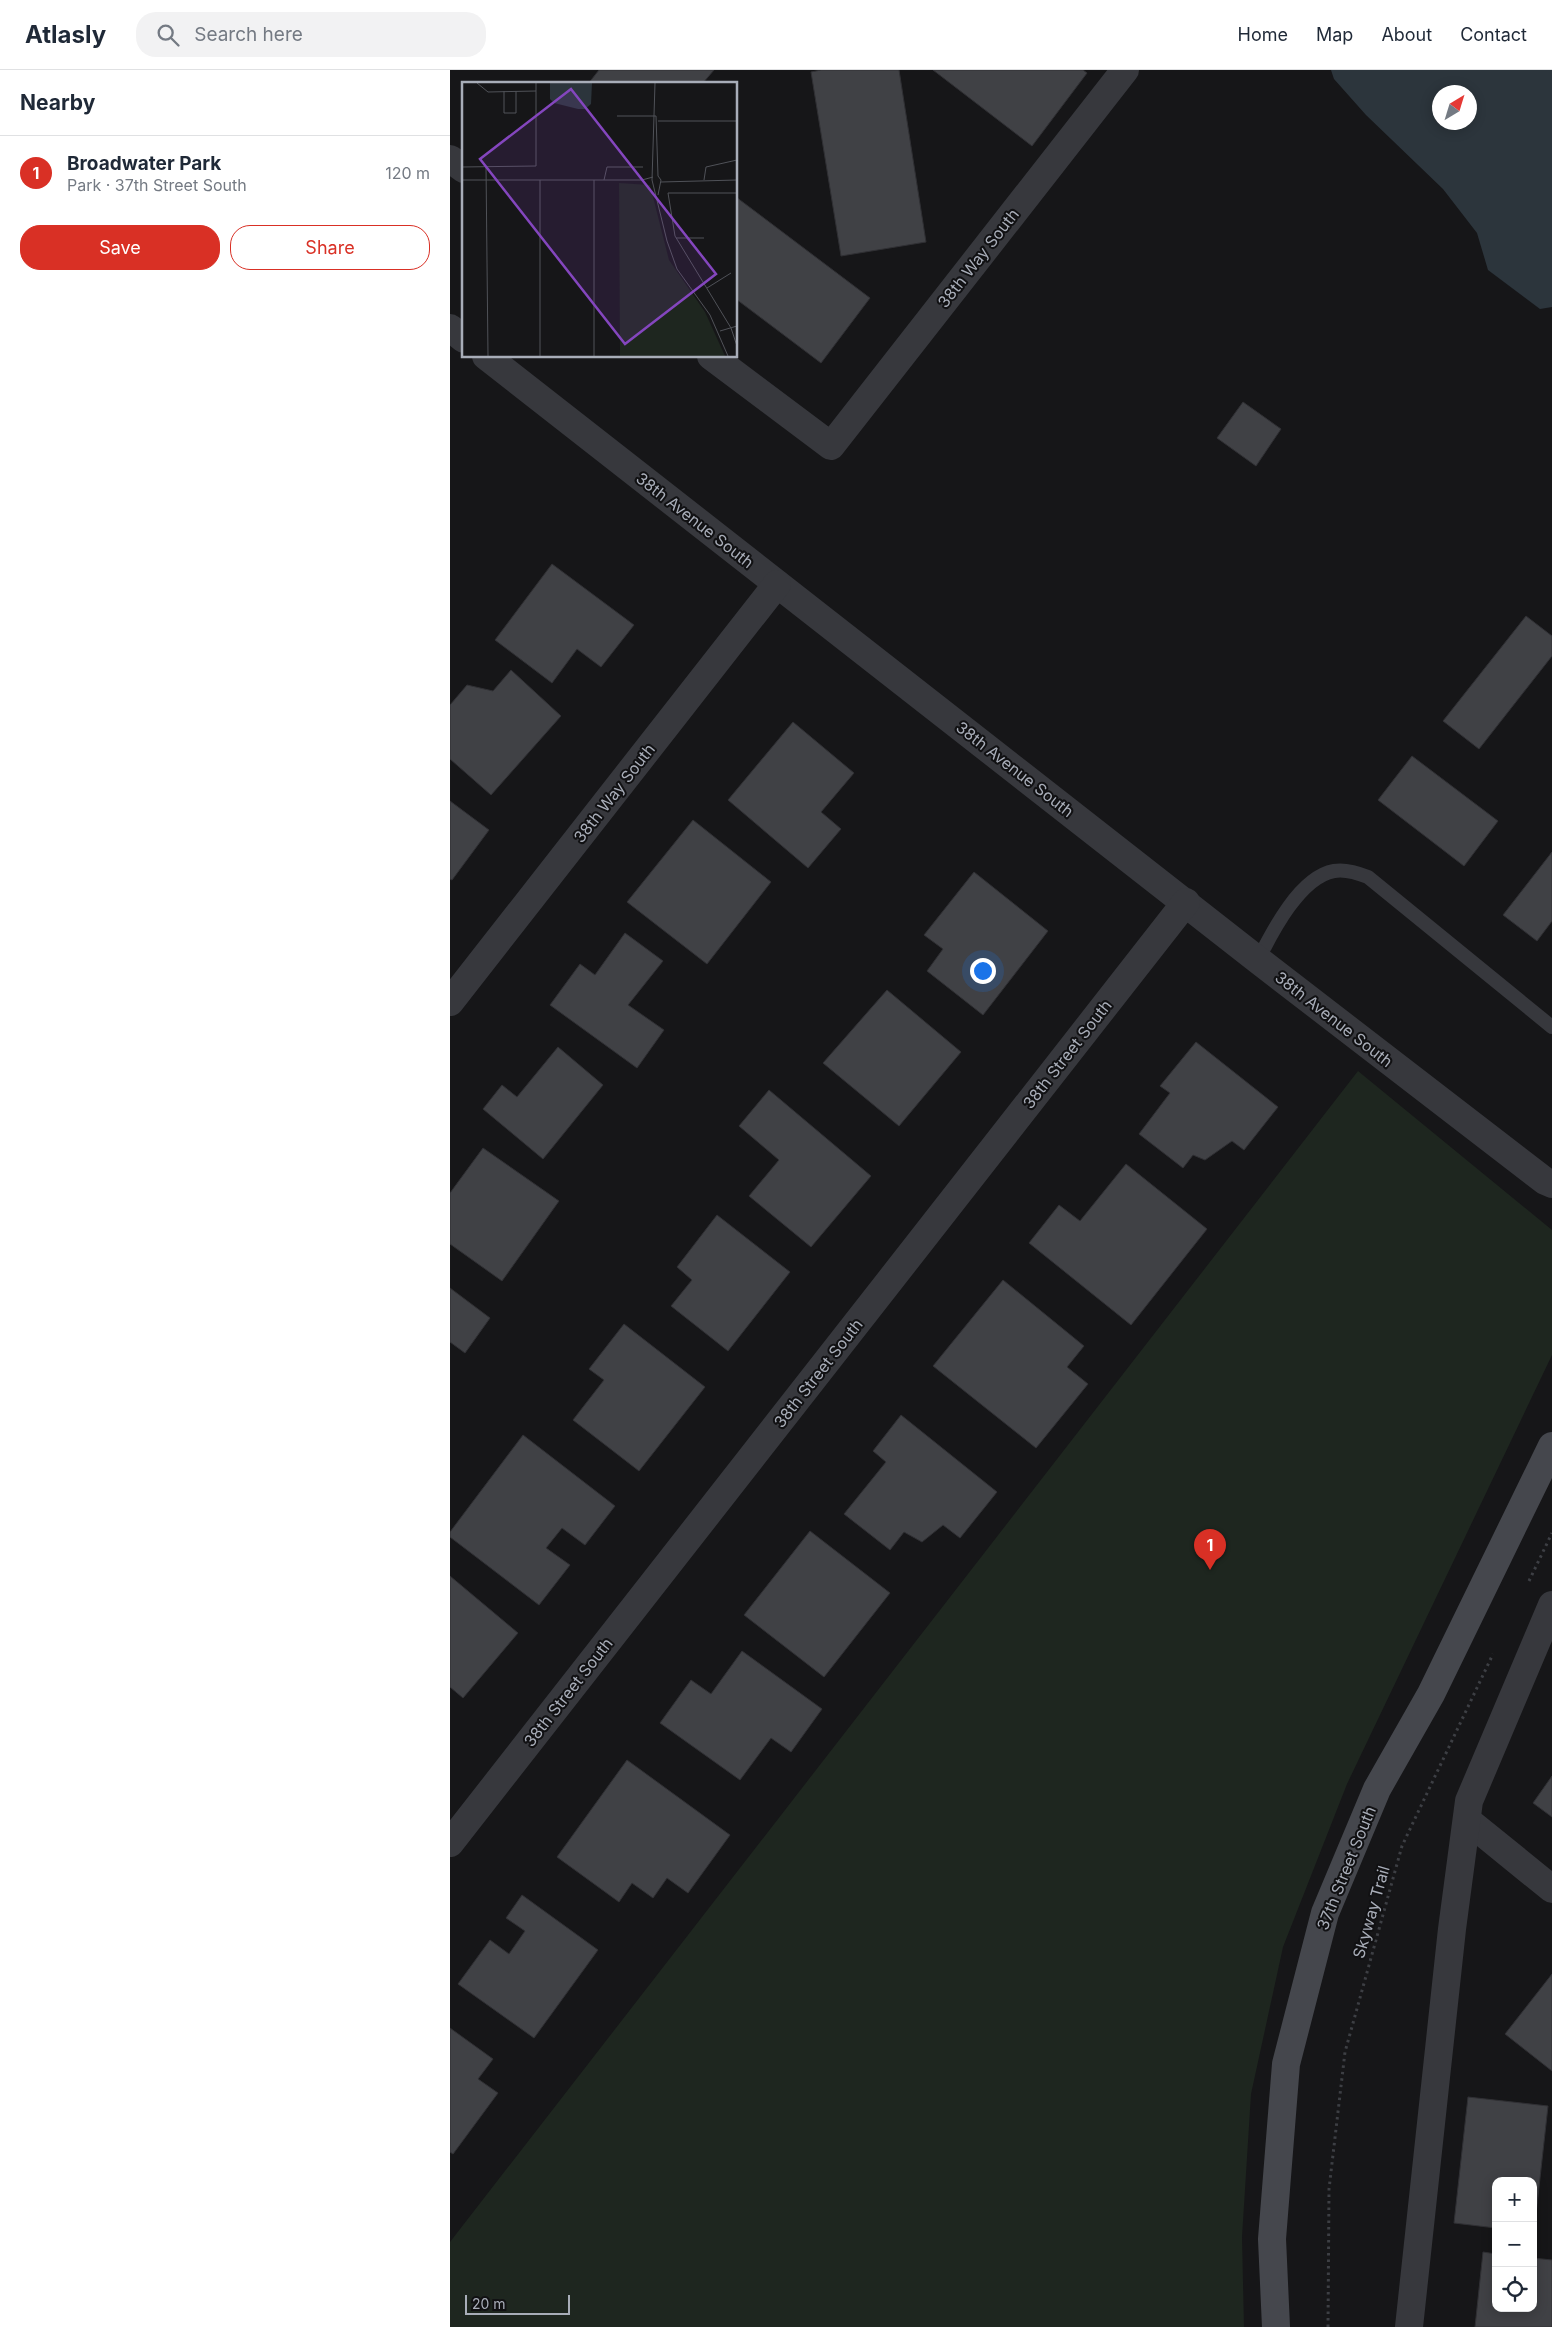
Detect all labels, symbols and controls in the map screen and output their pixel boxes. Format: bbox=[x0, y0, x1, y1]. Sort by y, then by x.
search box bbox=[136, 12, 486, 57]
text: Atlasly bbox=[25, 20, 106, 49]
icon: search bbox=[154, 21, 182, 49]
text: Search here bbox=[194, 23, 303, 46]
text: Home bbox=[1238, 24, 1288, 45]
text: Map bbox=[1316, 24, 1353, 45]
text: About bbox=[1381, 24, 1432, 45]
text: Contact bbox=[1460, 24, 1527, 45]
inset map bbox=[462, 82, 738, 358]
north arrow bbox=[1432, 85, 1477, 130]
text: Nearby bbox=[20, 90, 95, 115]
text: Broadwater Park bbox=[67, 152, 221, 175]
text: 1 bbox=[33, 163, 39, 183]
text: 120 m bbox=[385, 163, 430, 183]
text: Park · 37th Street South bbox=[67, 175, 247, 195]
street label: 38th Way South bbox=[933, 204, 1023, 312]
button: Save bbox=[20, 225, 220, 270]
button: Share bbox=[230, 225, 430, 270]
street label: 38th Avenue South bbox=[632, 468, 758, 572]
street label: 38th Avenue South bbox=[952, 717, 1078, 821]
street label: 38th Way South bbox=[569, 739, 659, 847]
your location bbox=[970, 958, 996, 984]
street label: 38th Avenue South bbox=[1271, 967, 1397, 1071]
street label: 38th Street South bbox=[1018, 996, 1116, 1112]
street label: 38th Street South bbox=[769, 1315, 867, 1431]
pin: 1 bbox=[1194, 1529, 1226, 1570]
street label: 38th Street South bbox=[519, 1634, 617, 1750]
street label: 37th Street South bbox=[1312, 1803, 1380, 1933]
street label: Skyway Trail bbox=[1348, 1863, 1394, 1961]
map controls bbox=[1492, 2177, 1537, 2312]
button: + bbox=[1492, 2177, 1537, 2222]
button: − bbox=[1492, 2222, 1537, 2267]
button: locate bbox=[1492, 2267, 1537, 2312]
scale bar bbox=[465, 2292, 570, 2315]
text: 20 m bbox=[472, 2295, 506, 2312]

